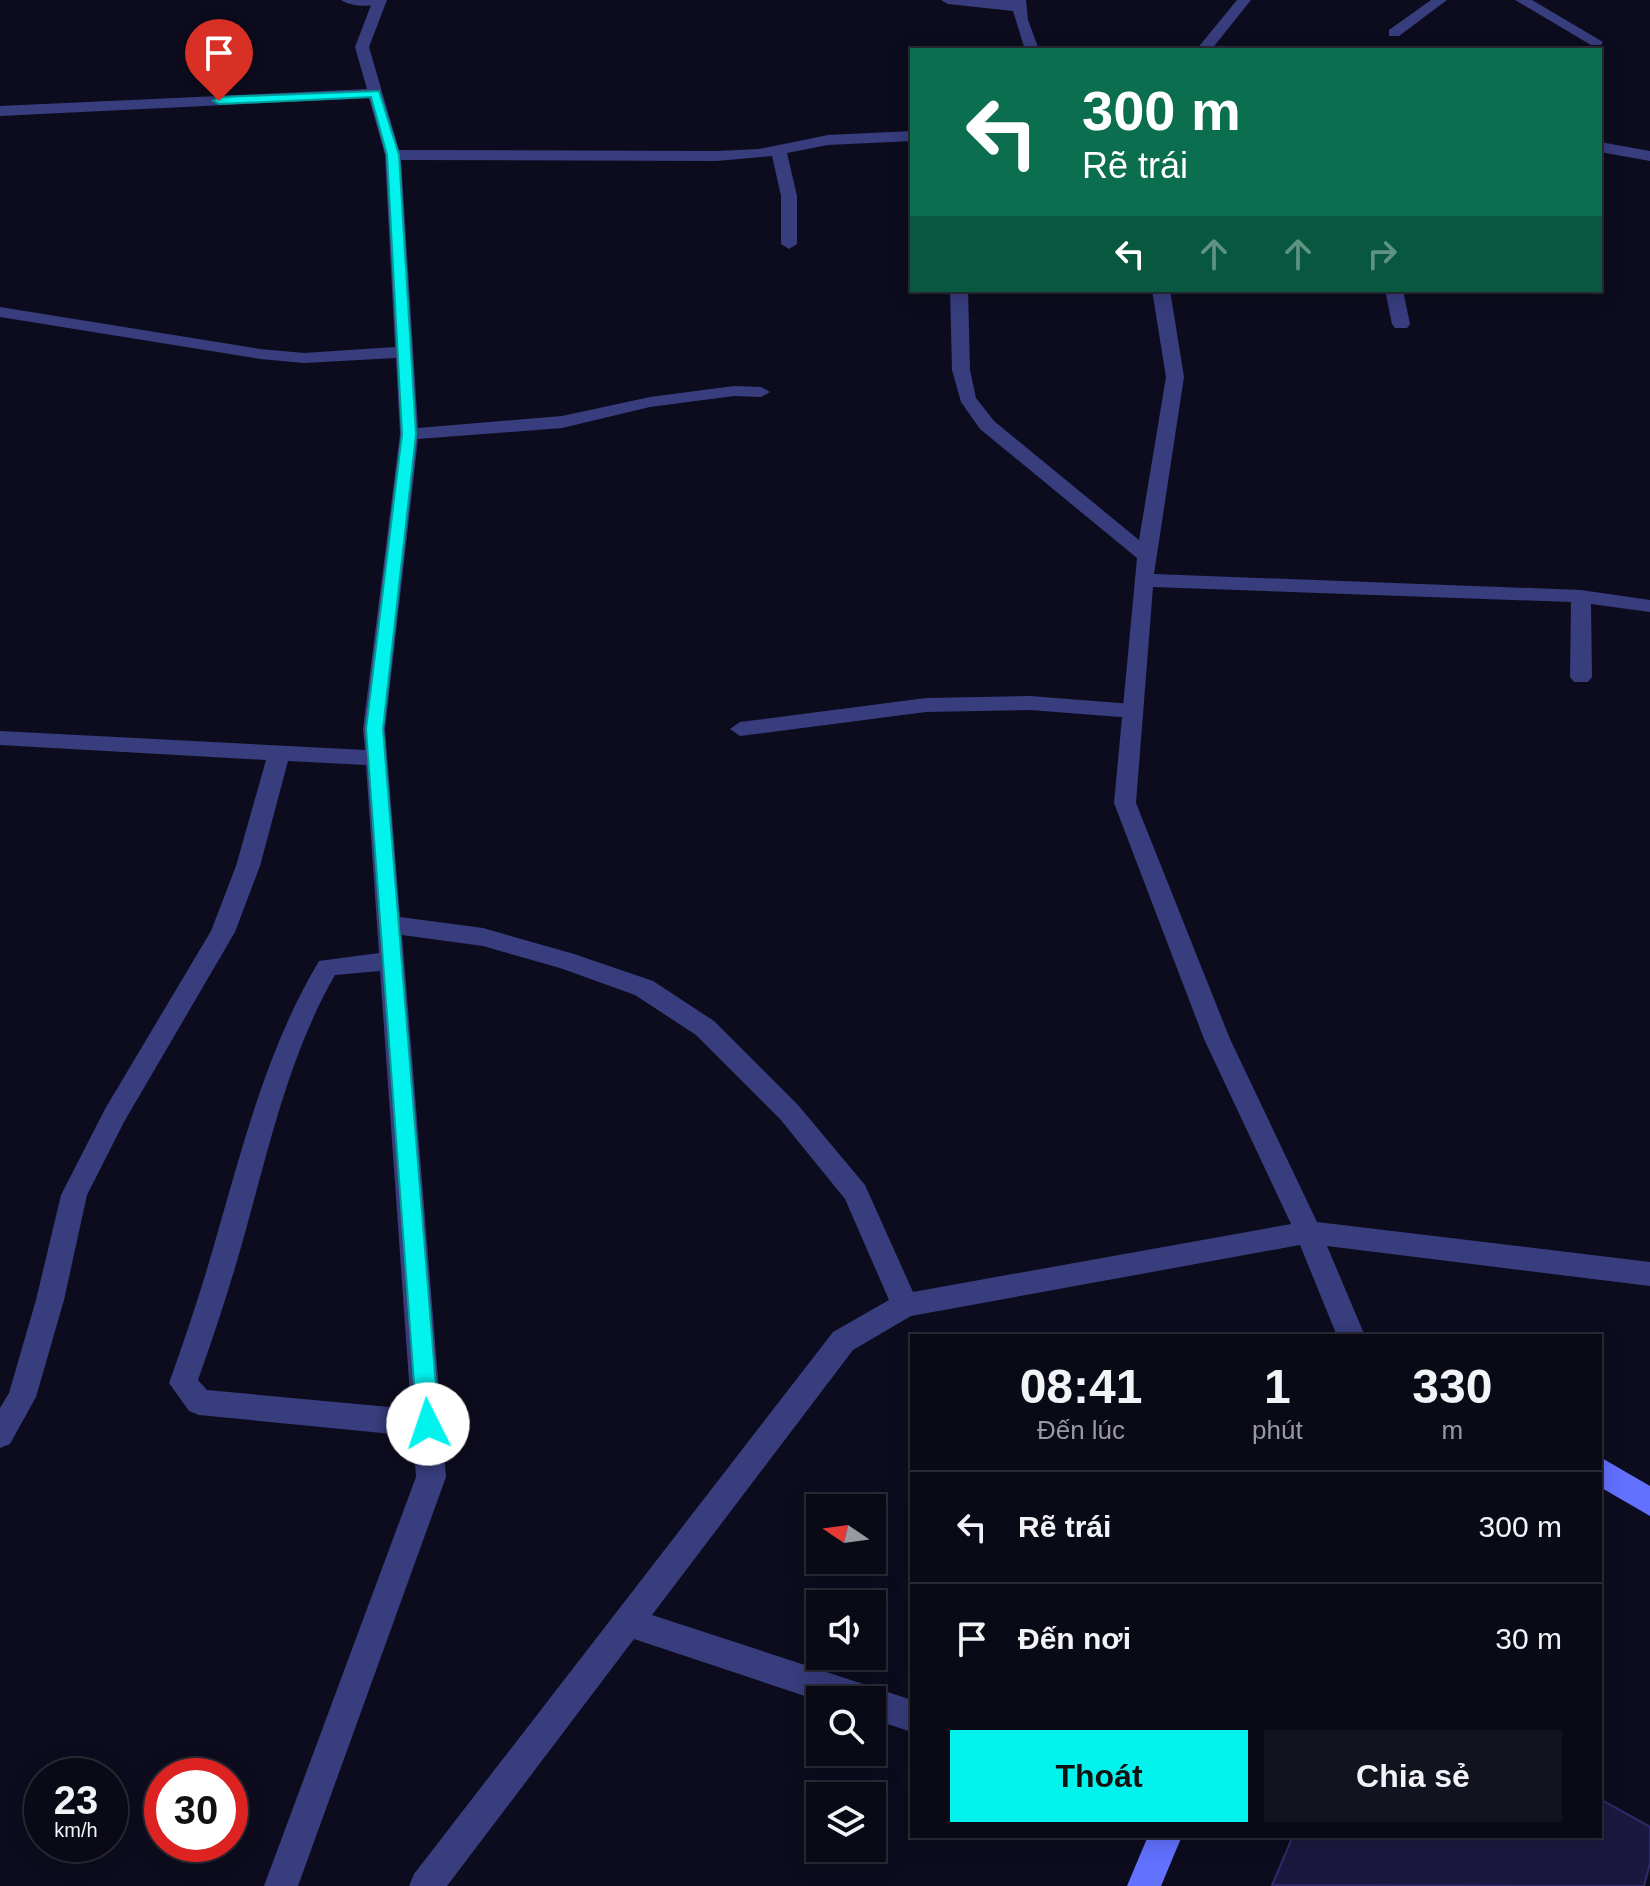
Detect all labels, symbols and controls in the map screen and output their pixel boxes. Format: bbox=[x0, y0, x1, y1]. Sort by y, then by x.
pin bbox=[185, 19, 253, 101]
icon: arrive bbox=[197, 31, 241, 75]
text: 300 m bbox=[1082, 79, 1241, 142]
icon: left bbox=[950, 80, 1054, 184]
text: Rẽ trái bbox=[1082, 145, 1188, 186]
icon: left bbox=[1108, 232, 1152, 276]
icon: ahead bbox=[1192, 232, 1236, 276]
icon: ahead bbox=[1276, 232, 1320, 276]
icon: right bbox=[1360, 232, 1404, 276]
text: 08:41 bbox=[1020, 1360, 1142, 1413]
text: 1 bbox=[1264, 1360, 1291, 1413]
text: 330 bbox=[1412, 1360, 1492, 1413]
position arrow bbox=[386, 1382, 470, 1466]
text: Đến lúc bbox=[1037, 1415, 1125, 1445]
text: phút bbox=[1252, 1415, 1303, 1445]
text: m bbox=[1441, 1415, 1463, 1445]
north arrow bbox=[806, 1494, 886, 1574]
map controls bbox=[806, 1494, 886, 1862]
icon: left bbox=[950, 1505, 994, 1549]
text: Rẽ trái bbox=[1018, 1510, 1111, 1543]
text: 300 m bbox=[1479, 1510, 1562, 1543]
button: sound bbox=[806, 1590, 886, 1670]
icon: arrive bbox=[950, 1617, 994, 1661]
text: Đến nơi bbox=[1018, 1622, 1131, 1655]
text: 30 m bbox=[1495, 1622, 1562, 1655]
button: search bbox=[806, 1686, 886, 1766]
button: Thoát bbox=[950, 1730, 1248, 1822]
button: Chia sẻ bbox=[1264, 1730, 1562, 1822]
speed limit sign: 30 bbox=[144, 1758, 248, 1862]
text: 23 bbox=[54, 1778, 98, 1822]
button: layers bbox=[806, 1782, 886, 1862]
text: km/h bbox=[54, 1819, 98, 1841]

